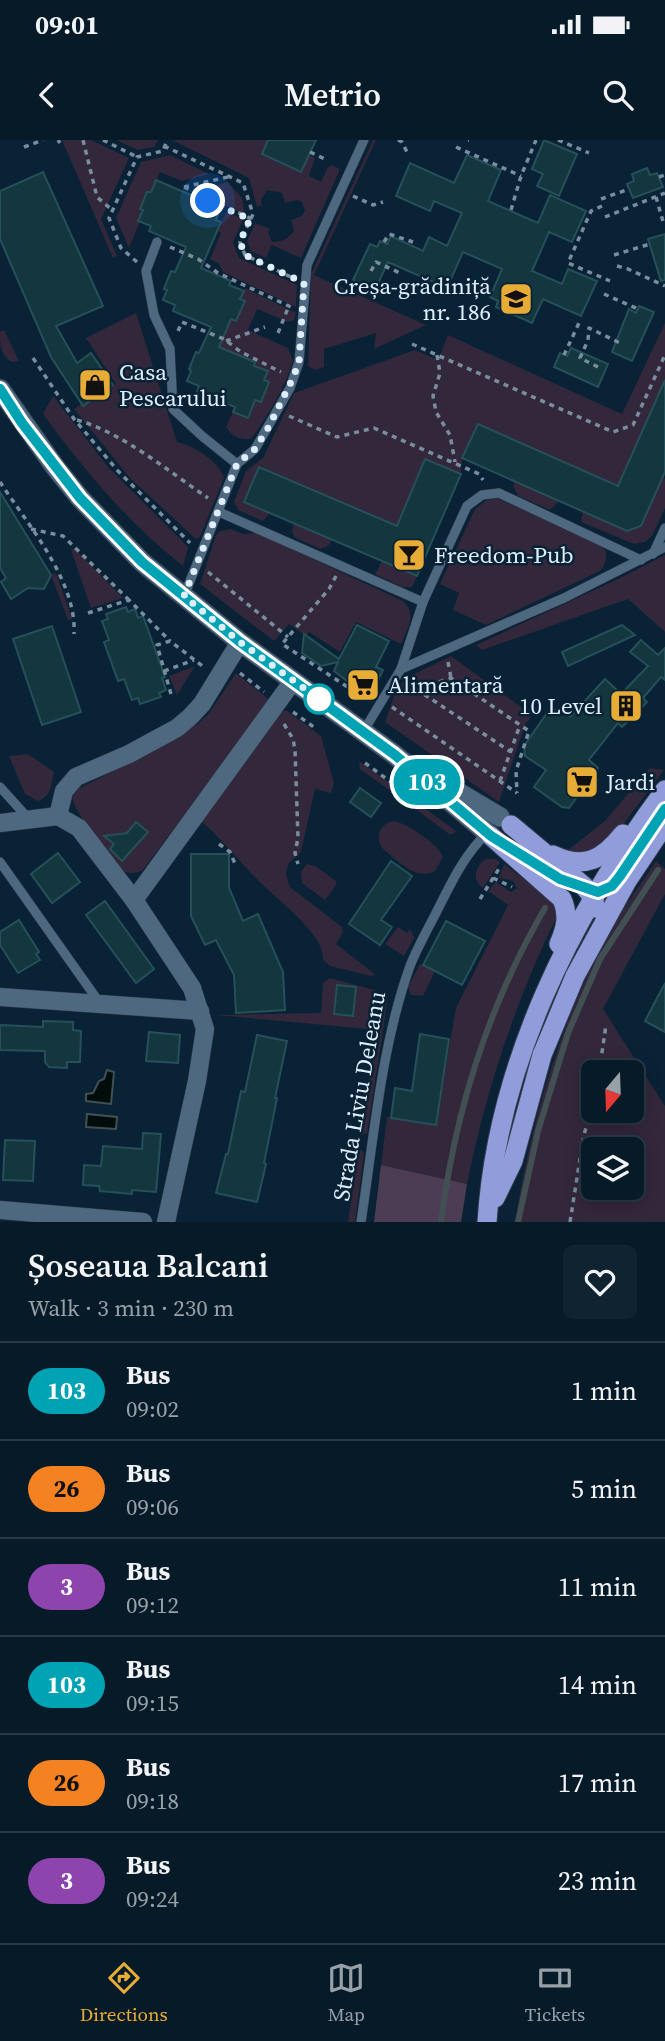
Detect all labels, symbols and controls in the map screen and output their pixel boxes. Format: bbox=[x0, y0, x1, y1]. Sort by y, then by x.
text: 09:01 bbox=[35, 7, 99, 43]
text: Metrio bbox=[284, 73, 381, 117]
icon: back bbox=[28, 76, 66, 114]
icon: search bbox=[599, 76, 637, 114]
your location bbox=[190, 183, 225, 218]
place label: Creșa-grădiniță nr. 186 bbox=[334, 270, 491, 328]
school or university icon: Creșa-grădiniță nr. 186 bbox=[497, 280, 535, 318]
place label: Casa Pescarului bbox=[119, 356, 227, 414]
shop icon: Casa Pescarului bbox=[76, 366, 114, 404]
bar icon: Freedom-Pub bbox=[390, 536, 428, 574]
place label: Freedom-Pub bbox=[434, 539, 574, 571]
supermarket icon: Alimentară bbox=[344, 666, 382, 704]
place label: Alimentară bbox=[388, 669, 504, 701]
unlabelled marker bbox=[304, 684, 334, 714]
building icon: 10 Level bbox=[607, 687, 645, 725]
place label: 10 Level bbox=[519, 690, 602, 722]
line badge: 103 bbox=[387, 759, 467, 805]
supermarket icon: Jardi bbox=[563, 763, 601, 801]
text: 103 bbox=[407, 765, 447, 798]
place label: Jardi bbox=[605, 766, 655, 798]
street label: Strada Liviu Deleanu bbox=[325, 989, 393, 1203]
north arrow bbox=[581, 1060, 644, 1124]
map controls bbox=[581, 1060, 644, 1200]
button: layers bbox=[581, 1137, 644, 1200]
text: Șoseaua Balcani bbox=[28, 1243, 268, 1288]
button: heart bbox=[563, 1245, 637, 1319]
text: Walk · 3 min · 230 m bbox=[28, 1292, 234, 1324]
text: Bus bbox=[126, 1357, 170, 1393]
text: 1 min bbox=[571, 1373, 637, 1409]
text: 103 bbox=[47, 1374, 86, 1407]
text: 09:02 bbox=[126, 1393, 179, 1425]
text: Bus bbox=[126, 1455, 170, 1491]
text: 5 min bbox=[571, 1471, 637, 1507]
text: 26 bbox=[53, 1472, 80, 1505]
text: 09:06 bbox=[126, 1491, 179, 1523]
text: Bus bbox=[126, 1553, 170, 1589]
text: 11 min bbox=[558, 1569, 637, 1605]
text: 3 bbox=[60, 1570, 73, 1603]
text: 09:12 bbox=[126, 1589, 179, 1621]
text: Bus bbox=[126, 1651, 170, 1687]
text: 14 min bbox=[558, 1667, 637, 1703]
text: 103 bbox=[47, 1668, 86, 1701]
text: 09:15 bbox=[126, 1687, 179, 1719]
text: Bus bbox=[126, 1749, 170, 1785]
text: 17 min bbox=[558, 1765, 637, 1801]
text: 26 bbox=[53, 1766, 80, 1799]
text: 09:18 bbox=[126, 1785, 179, 1817]
text: Bus bbox=[126, 1847, 170, 1883]
text: 23 min bbox=[558, 1863, 637, 1899]
text: 3 bbox=[60, 1864, 73, 1897]
text: 09:24 bbox=[126, 1883, 179, 1915]
tab: Directions bbox=[80, 1959, 168, 2027]
tab: Map bbox=[327, 1959, 365, 2027]
tab: Tickets bbox=[525, 1959, 585, 2027]

